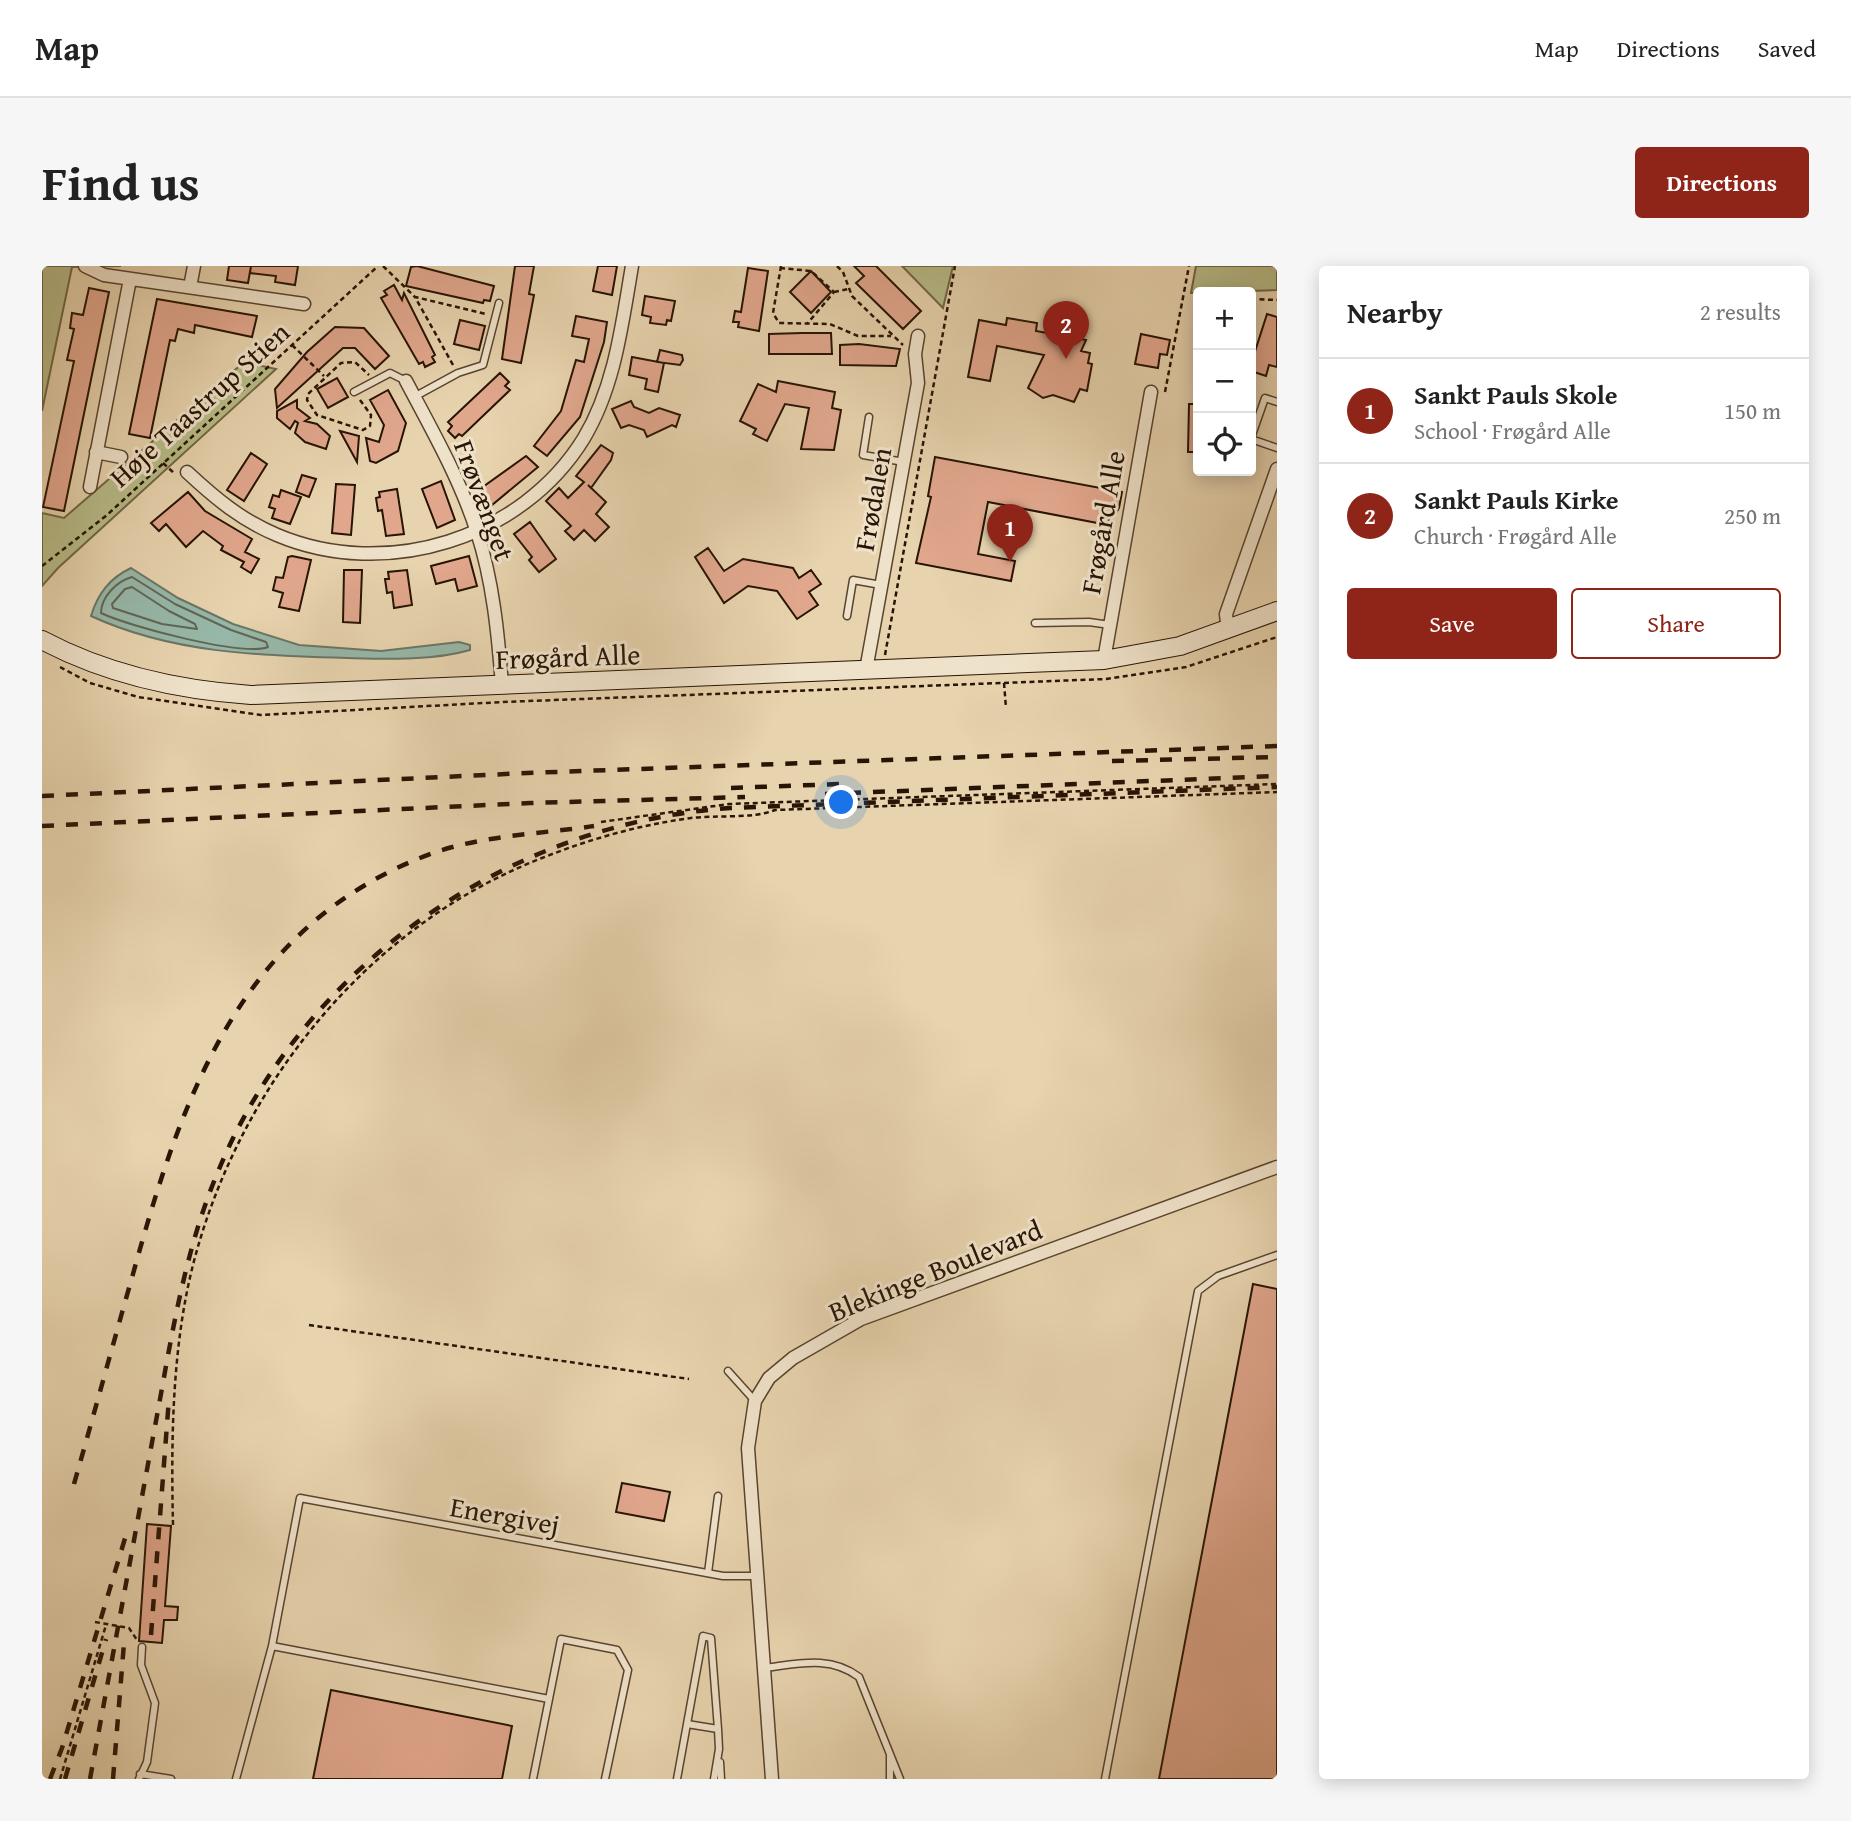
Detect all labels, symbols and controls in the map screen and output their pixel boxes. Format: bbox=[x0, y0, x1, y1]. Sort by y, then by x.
text: Map bbox=[35, 24, 99, 72]
text: Map bbox=[1535, 31, 1579, 66]
text: Directions bbox=[1617, 31, 1720, 66]
text: Saved bbox=[1758, 31, 1816, 66]
text: Find us bbox=[42, 146, 200, 218]
button: Directions bbox=[1635, 147, 1809, 218]
map controls bbox=[1193, 287, 1256, 476]
button: + bbox=[1193, 287, 1256, 350]
text: Nearby bbox=[1347, 290, 1443, 334]
text: 2 results bbox=[1700, 295, 1781, 328]
pin: 2 bbox=[1043, 301, 1089, 359]
street label: Høje Taastrup Stien bbox=[100, 312, 298, 496]
button: − bbox=[1193, 350, 1256, 413]
text: Sankt Pauls Skole bbox=[1414, 375, 1618, 414]
text: 1 bbox=[1364, 394, 1376, 427]
text: 150 m bbox=[1724, 394, 1781, 427]
button: locate bbox=[1193, 413, 1256, 476]
text: School · Frøgård Alle bbox=[1414, 414, 1611, 447]
street label: Frøvænget bbox=[444, 434, 526, 566]
street label: Frødalen bbox=[843, 444, 901, 554]
street label: Frøgård Alle bbox=[1069, 447, 1135, 597]
text: Sankt Pauls Kirke bbox=[1414, 480, 1618, 519]
text: 2 bbox=[1364, 499, 1376, 532]
text: 250 m bbox=[1724, 499, 1781, 532]
pin: 1 bbox=[987, 504, 1033, 562]
text: Church · Frøgård Alle bbox=[1414, 519, 1617, 552]
button: Save bbox=[1347, 588, 1557, 659]
button: Share bbox=[1571, 588, 1781, 659]
street label: Frøgård Alle bbox=[495, 633, 641, 679]
your location bbox=[824, 785, 858, 819]
street label: Blekinge Boulevard bbox=[822, 1208, 1048, 1332]
street label: Energivej bbox=[447, 1485, 563, 1545]

